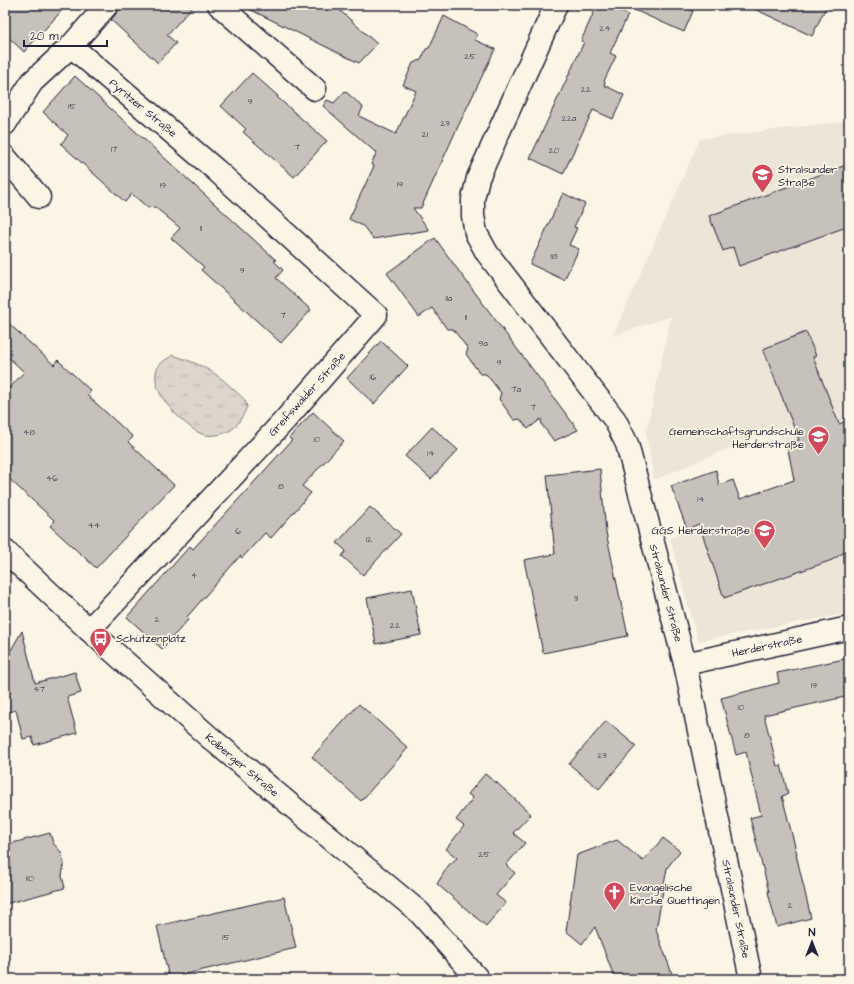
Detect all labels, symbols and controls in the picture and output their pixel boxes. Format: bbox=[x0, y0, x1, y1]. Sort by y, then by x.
scale bar bbox=[24, 22, 107, 48]
house number: 24 bbox=[599, 22, 611, 35]
text: 20 m bbox=[30, 28, 59, 45]
house number: 25 bbox=[464, 50, 476, 63]
street label: Pyritzer Straße bbox=[105, 75, 180, 142]
house number: 22 bbox=[581, 83, 592, 96]
house number: 9 bbox=[247, 95, 253, 108]
house number: 15 bbox=[68, 100, 76, 113]
house number: 22a bbox=[562, 112, 577, 125]
house number: 23 bbox=[440, 117, 450, 130]
house number: 21 bbox=[422, 128, 428, 141]
house number: 7 bbox=[294, 141, 300, 154]
house number: 17 bbox=[111, 143, 118, 156]
house number: 20 bbox=[549, 144, 560, 157]
school or university icon: Stralsunder Straße bbox=[749, 162, 775, 195]
place label: Stralsunder Straße bbox=[778, 162, 837, 190]
house number: 19 bbox=[397, 178, 403, 191]
house number: 19 bbox=[160, 179, 166, 192]
house number: 11 bbox=[200, 222, 202, 235]
house number: 18 bbox=[551, 250, 558, 263]
house number: 9 bbox=[239, 264, 245, 277]
house number: 11a bbox=[446, 292, 453, 305]
house number: 7 bbox=[280, 309, 286, 322]
house number: 11 bbox=[465, 311, 467, 324]
house number: 9a bbox=[478, 337, 488, 350]
street label: Greifswalder Straße bbox=[265, 349, 349, 439]
house number: 9 bbox=[496, 356, 502, 369]
house number: 16 bbox=[370, 371, 377, 384]
house number: 7a bbox=[511, 383, 521, 396]
house number: 7 bbox=[530, 401, 536, 414]
place label: Gemeinschaftsgrundschule Herderstraße bbox=[669, 424, 804, 452]
school or university icon: Gemeinschaftsgrundschule Herderstraße bbox=[806, 424, 832, 457]
house number: 48 bbox=[23, 426, 35, 439]
house number: 10 bbox=[314, 433, 321, 446]
house number: 14 bbox=[427, 447, 435, 460]
house number: 46 bbox=[46, 472, 58, 485]
house number: 8 bbox=[278, 480, 284, 493]
house number: 14 bbox=[697, 493, 705, 506]
school or university icon: GGS Herderstraße bbox=[752, 517, 778, 550]
house number: 44 bbox=[88, 519, 100, 532]
place label: GGS Herderstraße bbox=[652, 523, 750, 538]
house number: 6 bbox=[235, 525, 241, 538]
house number: 12 bbox=[366, 533, 373, 546]
street label: Stralsunder Straße bbox=[646, 542, 686, 644]
house number: 4 bbox=[191, 569, 197, 582]
house number: 3 bbox=[574, 592, 579, 605]
house number: 2 bbox=[154, 613, 160, 626]
house number: 22 bbox=[390, 619, 401, 632]
bus stop icon: Schützenplatz bbox=[87, 625, 113, 658]
place label: Schützenplatz bbox=[116, 631, 186, 646]
street label: Herderstraße bbox=[730, 631, 804, 661]
house number: 19 bbox=[811, 679, 817, 692]
house number: 47 bbox=[33, 683, 45, 696]
house number: 10 bbox=[738, 701, 745, 714]
house number: 8 bbox=[744, 729, 750, 742]
street label: Kolberger Straße bbox=[201, 730, 282, 801]
house number: 23 bbox=[597, 749, 607, 762]
house number: 25 bbox=[478, 848, 490, 861]
street label: Stralsunder Straße bbox=[718, 858, 754, 960]
house number: 110 bbox=[26, 872, 34, 885]
church icon: Evangelische Kirche Quettingen bbox=[601, 880, 627, 913]
place label: Evangelische Kirche Quettingen bbox=[630, 880, 720, 909]
house number: 2 bbox=[787, 899, 793, 912]
north arrow bbox=[792, 922, 832, 962]
text: N bbox=[809, 925, 816, 940]
house number: 15 bbox=[222, 931, 230, 944]

